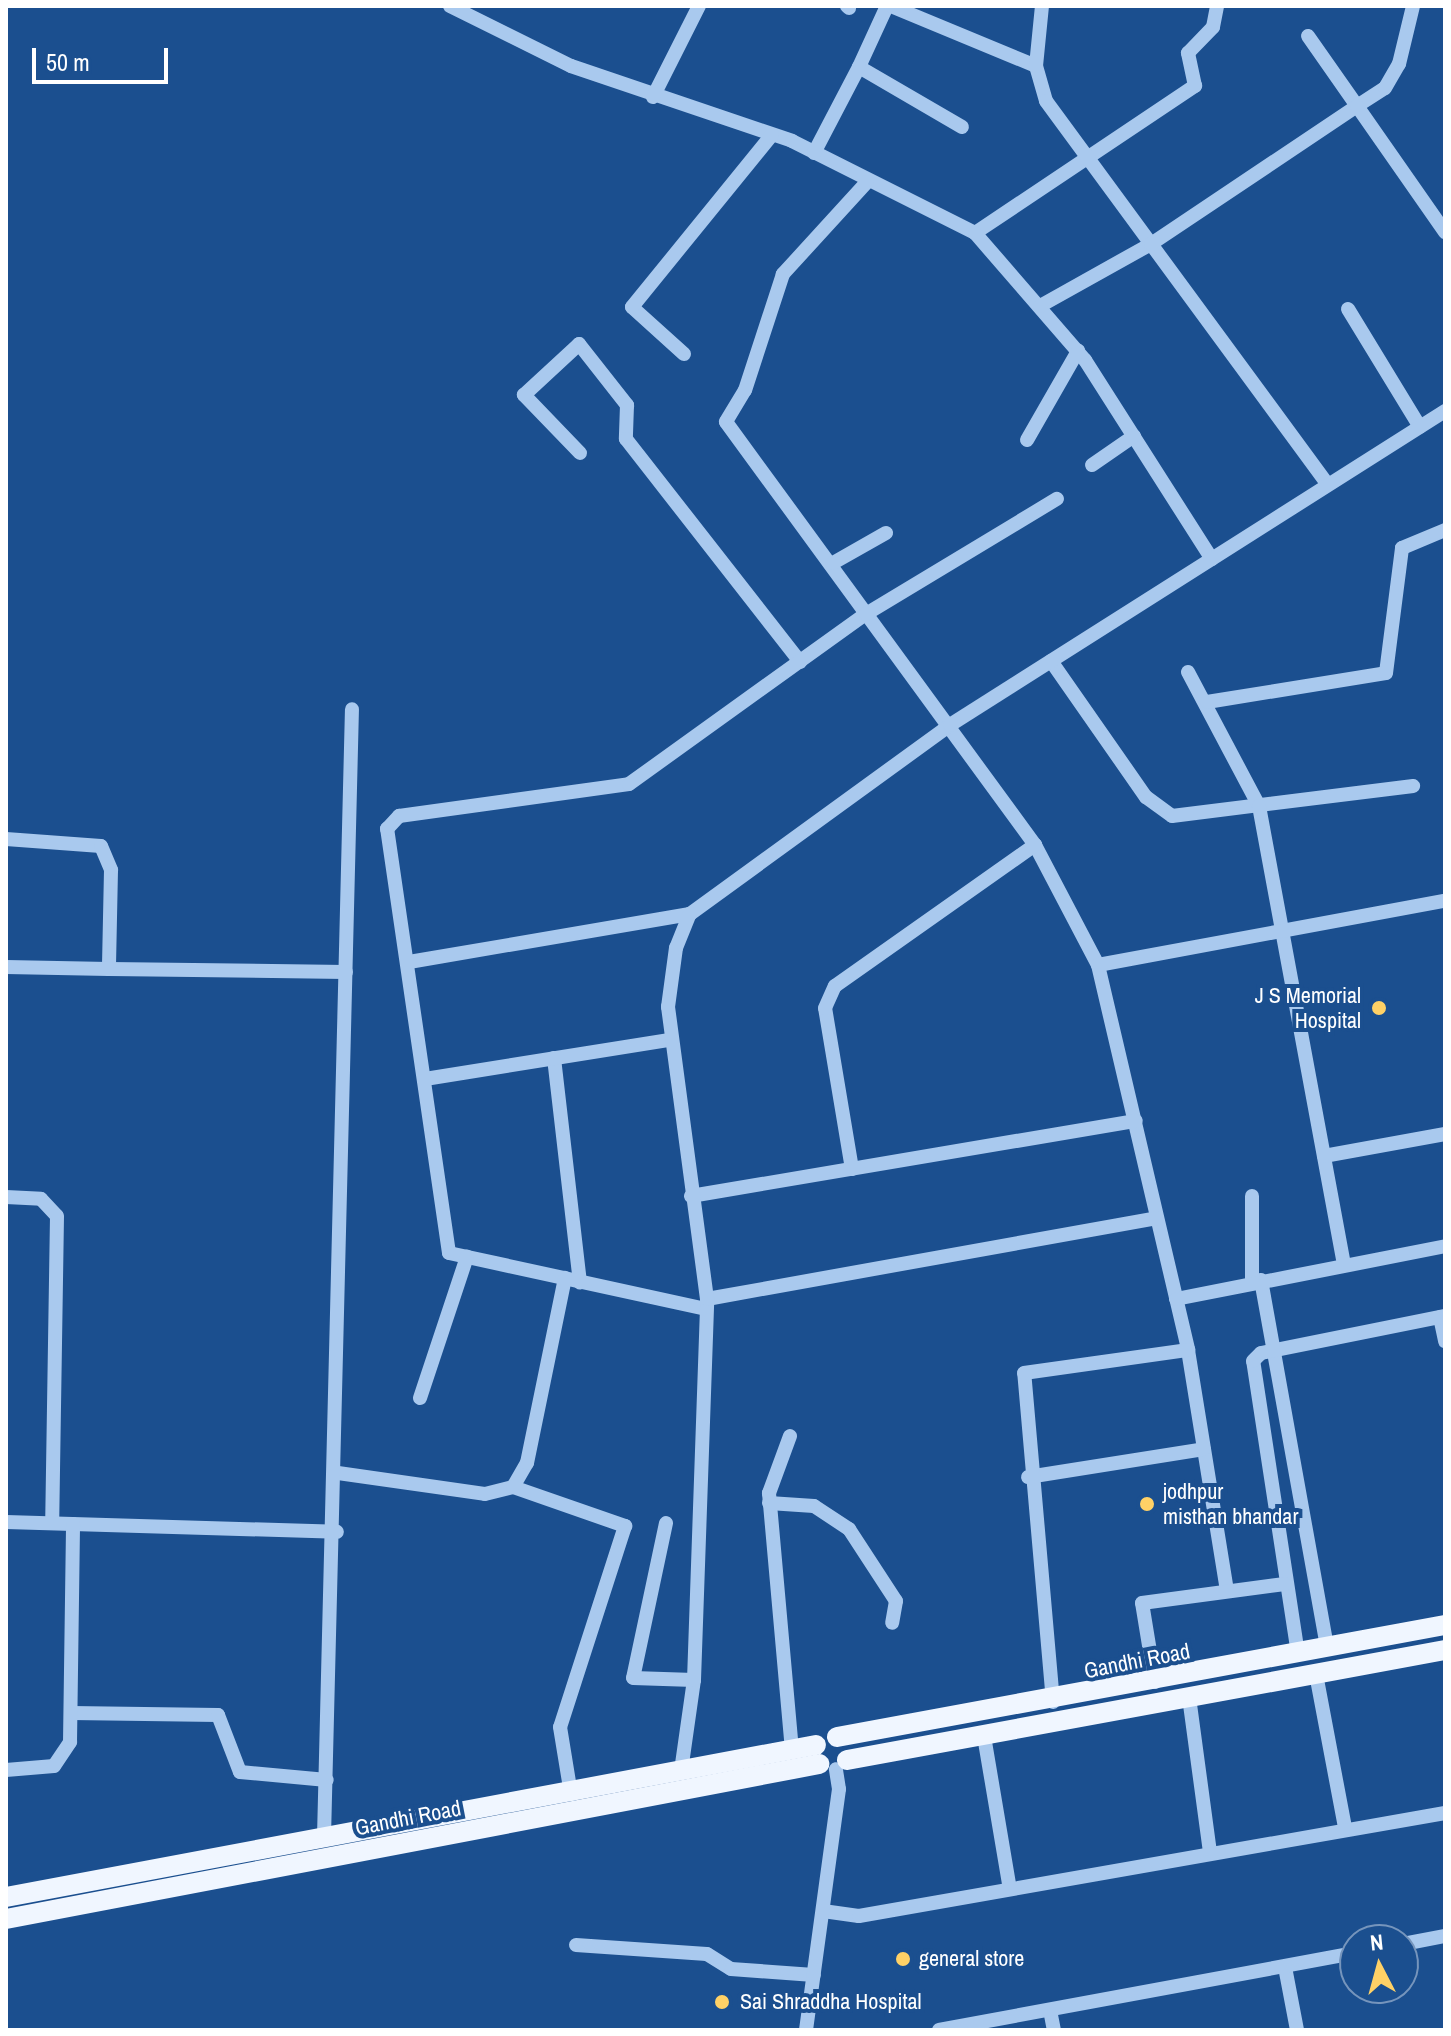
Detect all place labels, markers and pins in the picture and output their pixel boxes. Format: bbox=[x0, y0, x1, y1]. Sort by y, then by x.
place label: J S Memorial Hospital bbox=[1255, 982, 1361, 1034]
marker: J S Memorial Hospital bbox=[1368, 997, 1390, 1019]
place label: jodhpur misthan bhandar bbox=[1163, 1478, 1298, 1530]
marker: jodhpur misthan bhandar bbox=[1138, 1495, 1156, 1513]
place label: general store bbox=[919, 1946, 1024, 1972]
marker: general store bbox=[894, 1950, 912, 1968]
place label: Sai Shraddha Hospital bbox=[740, 1989, 922, 2015]
marker: Sai Shraddha Hospital bbox=[711, 1991, 733, 2013]

